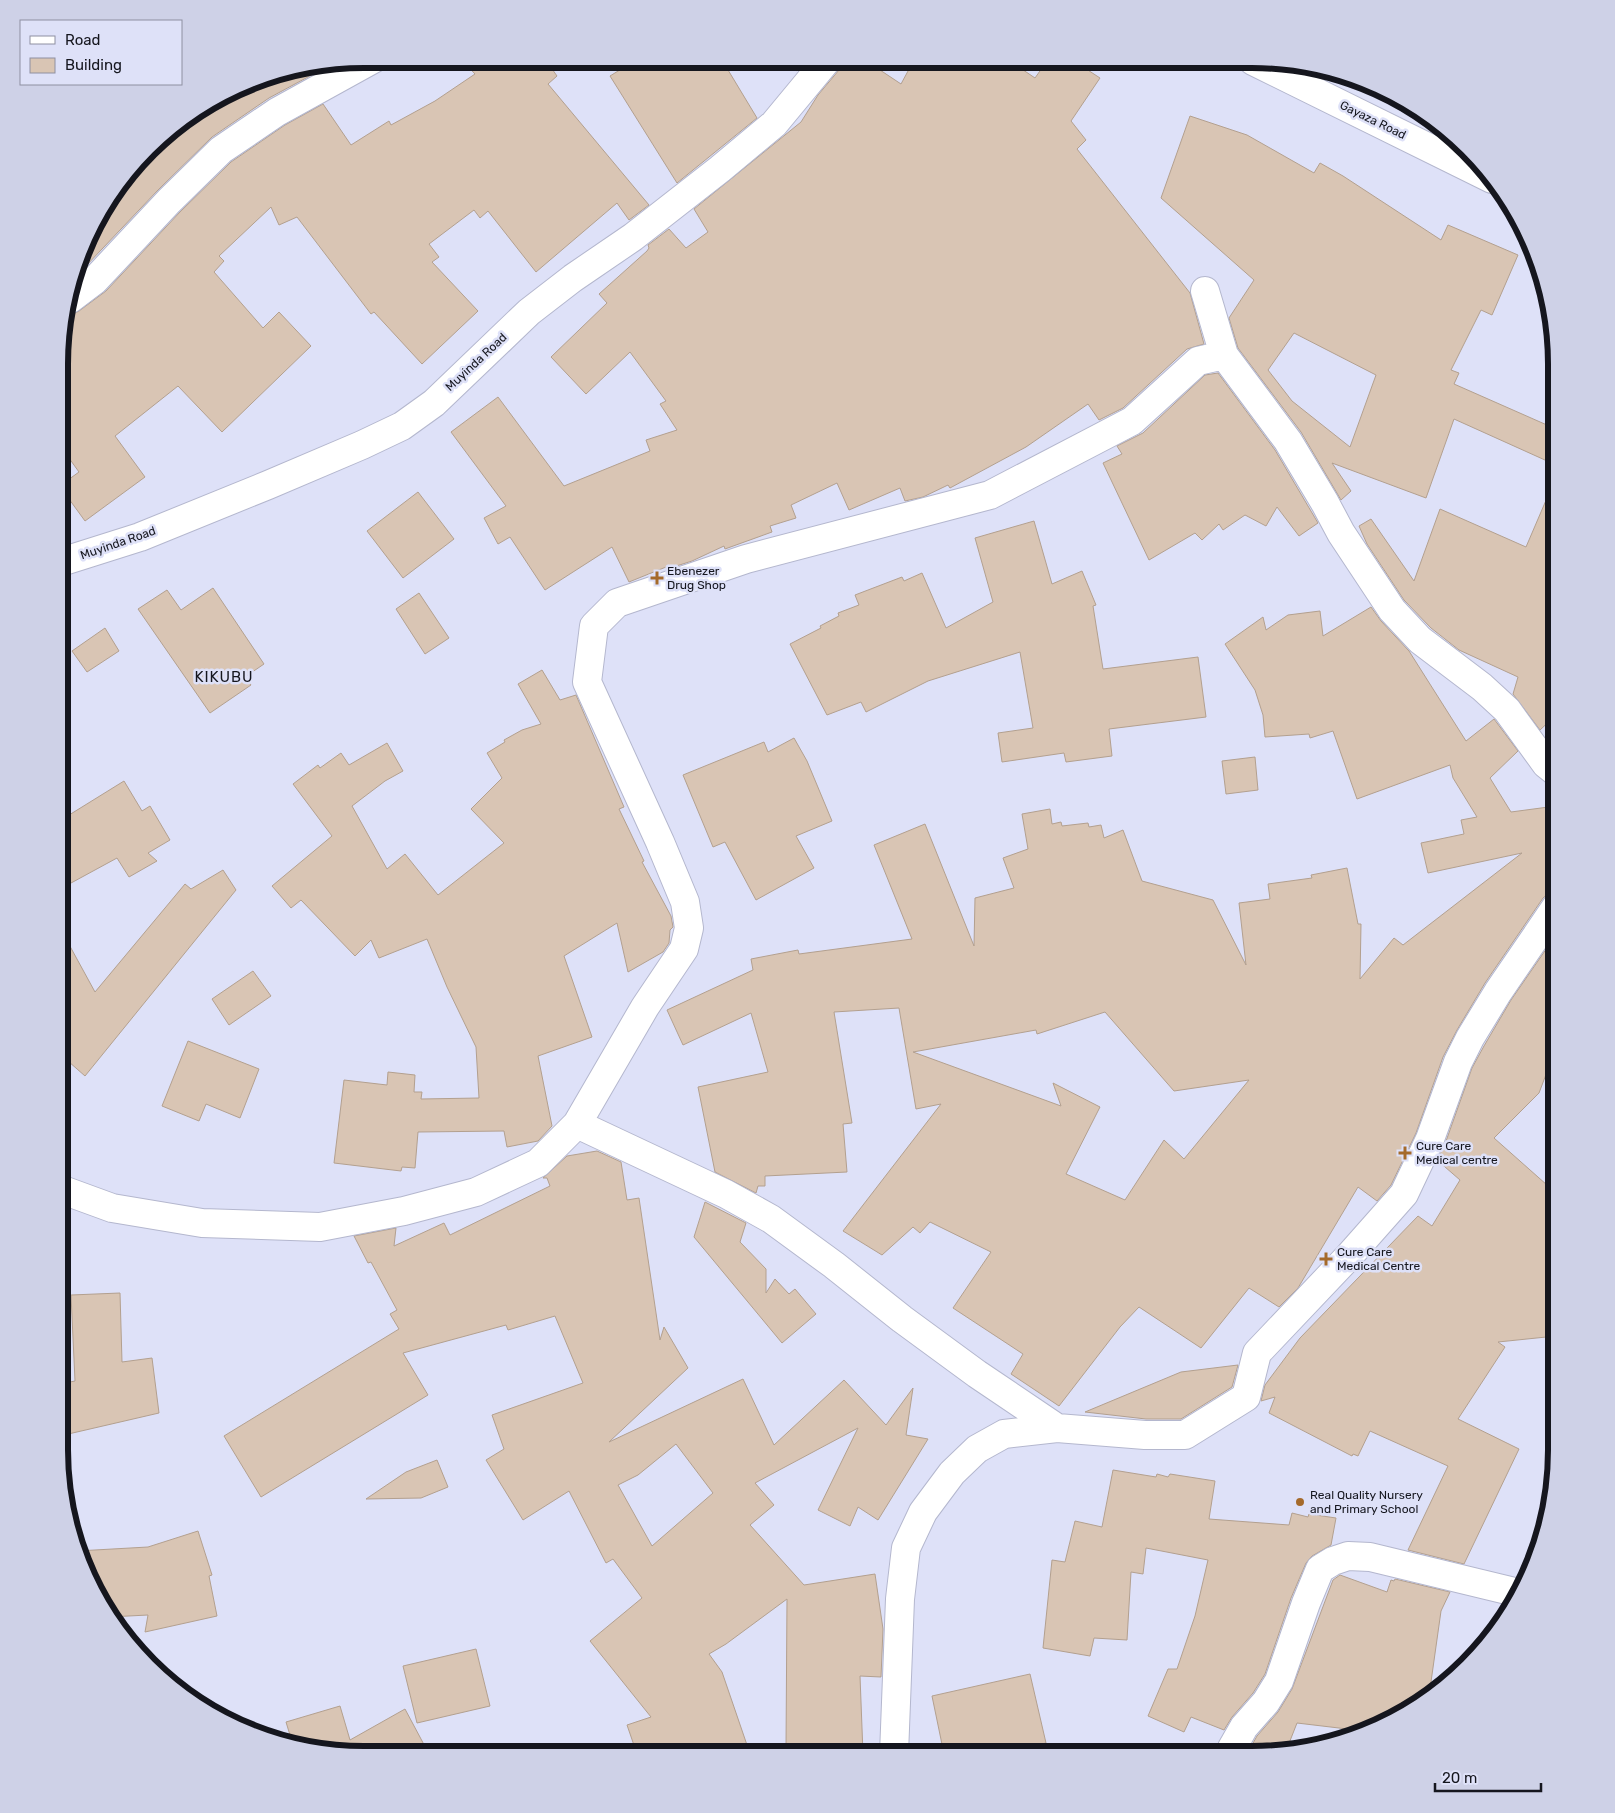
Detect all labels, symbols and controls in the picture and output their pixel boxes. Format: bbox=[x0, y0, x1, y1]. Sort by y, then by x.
legend bbox=[20, 20, 182, 85]
text: Road bbox=[65, 31, 101, 49]
text: Building bbox=[65, 56, 122, 74]
street label: Gayaza Road bbox=[1338, 98, 1408, 142]
street label: Muyinda Road bbox=[442, 330, 510, 394]
street label: Muyinda Road bbox=[79, 524, 157, 562]
place label: Ebenezer Drug Shop bbox=[667, 564, 726, 592]
marker: Ebenezer Drug Shop bbox=[651, 572, 663, 584]
district label: KIKUBU bbox=[194, 668, 254, 686]
place label: Cure Care Medical centre bbox=[1416, 1139, 1498, 1167]
marker: Cure Care Medical centre bbox=[1398, 1146, 1412, 1160]
place label: Cure Care Medical Centre bbox=[1337, 1245, 1420, 1273]
marker: Cure Care Medical Centre bbox=[1319, 1252, 1333, 1266]
place label: Real Quality Nursery and Primary School bbox=[1310, 1488, 1423, 1516]
marker: Real Quality Nursery and Primary School bbox=[1294, 1496, 1306, 1508]
scale bar bbox=[1435, 1760, 1541, 1792]
text: 20 m bbox=[1442, 1769, 1477, 1787]

